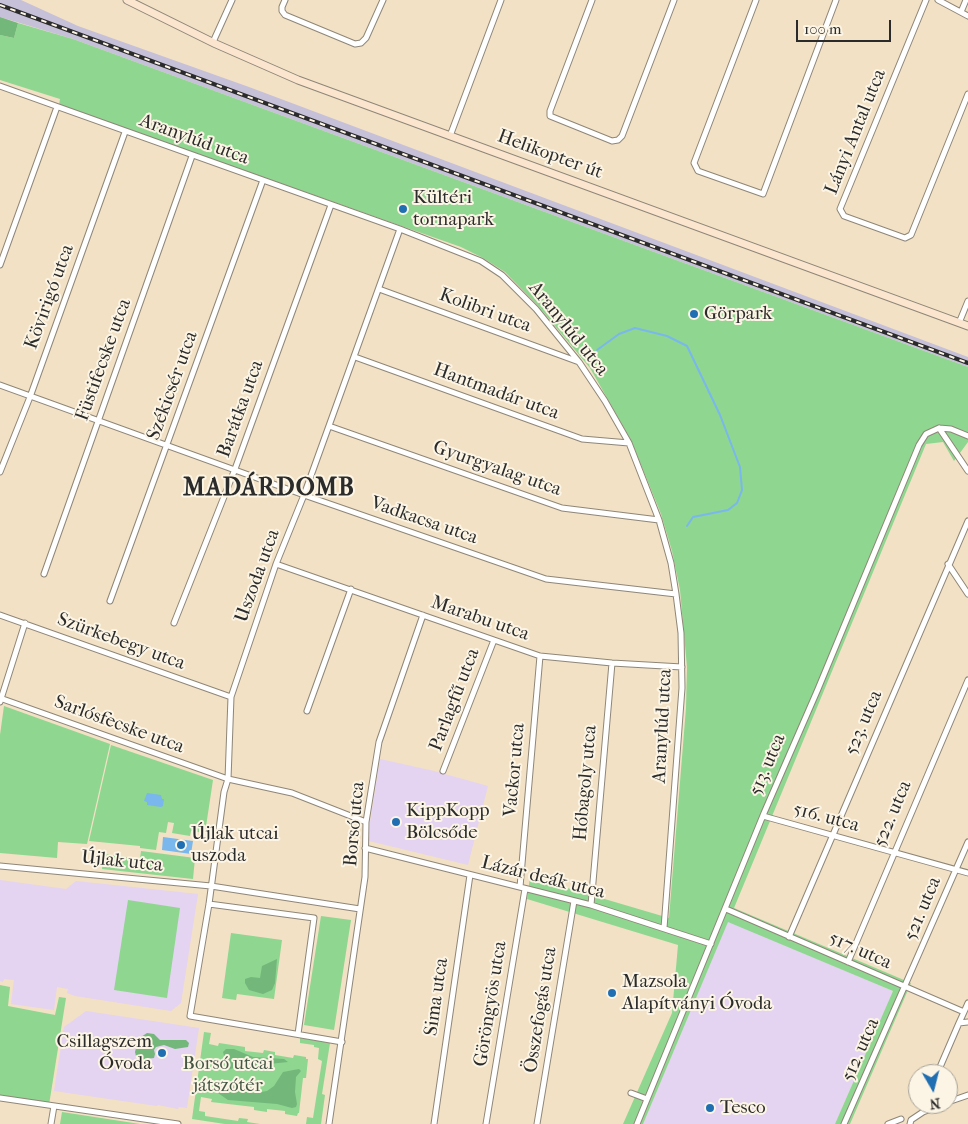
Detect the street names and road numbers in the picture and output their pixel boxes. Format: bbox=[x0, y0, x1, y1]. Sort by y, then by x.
street label: Lányi Antal utca bbox=[820, 66, 892, 198]
street label: Aranylúd utca bbox=[136, 110, 252, 170]
street label: Helikopter út bbox=[494, 125, 606, 185]
street label: Kövirigó utca bbox=[20, 241, 80, 353]
street label: Aranylúd utca bbox=[523, 277, 613, 381]
street label: Kolibri utca bbox=[436, 284, 534, 338]
street label: Füstifecske utca bbox=[71, 296, 137, 424]
street label: Székicsér utca bbox=[143, 328, 203, 444]
street label: Barátka utca bbox=[213, 357, 269, 461]
street label: Hantmadár utca bbox=[430, 359, 562, 425]
street label: Gyurgyalag utca bbox=[430, 436, 564, 502]
street label: Vadkacsa utca bbox=[367, 492, 481, 550]
street label: Uszoda utca bbox=[231, 526, 285, 626]
street label: Marabu utca bbox=[428, 592, 532, 646]
street label: Szürkebegy utca bbox=[54, 608, 188, 676]
street label: Parlagfű utca bbox=[425, 645, 485, 755]
street label: Aranylúd utca bbox=[649, 668, 677, 784]
street label: 523. utca bbox=[840, 687, 888, 759]
street label: Sarlósfecske utca bbox=[51, 691, 187, 759]
street label: Vackor utca bbox=[500, 722, 530, 818]
street label: Hóbagoly utca bbox=[570, 724, 602, 842]
street label: 513. utca bbox=[745, 731, 791, 799]
street label: 522. utca bbox=[869, 777, 917, 851]
street label: Borsó utca bbox=[340, 781, 370, 867]
street label: 516. utca bbox=[790, 798, 862, 838]
street label: Újlak utca bbox=[80, 846, 164, 878]
street label: Lázár deák utca bbox=[479, 852, 607, 904]
street label: 521. utca bbox=[899, 874, 947, 944]
street label: 517. utca bbox=[825, 927, 895, 975]
street label: Göröngyös utca bbox=[470, 940, 512, 1068]
street label: Összefogás utca bbox=[520, 945, 562, 1075]
street label: Sima utca bbox=[420, 956, 454, 1038]
street label: 512. utca bbox=[837, 1015, 885, 1085]

